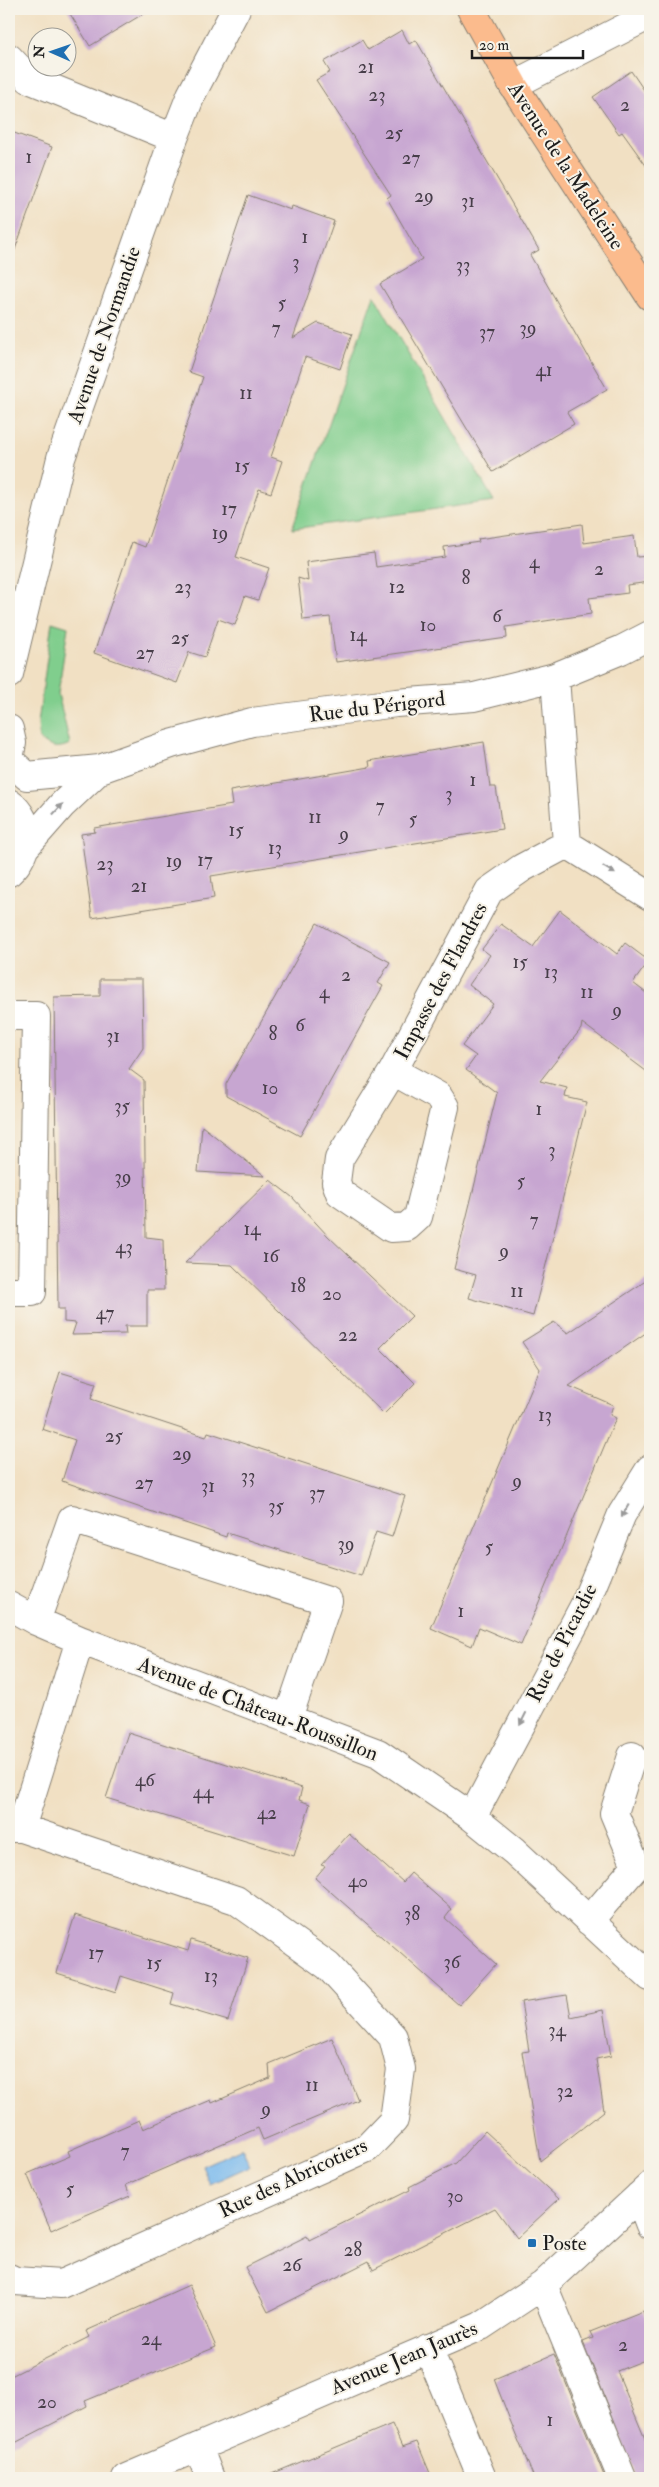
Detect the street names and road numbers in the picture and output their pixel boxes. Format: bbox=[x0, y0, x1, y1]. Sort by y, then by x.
street label: Avenue de la Madeleine bbox=[501, 76, 630, 255]
street label: Avenue de Normandie bbox=[61, 243, 147, 428]
street label: Rue du Périgord bbox=[307, 685, 447, 729]
street label: Impasse des Flandres bbox=[388, 898, 494, 1064]
street label: Rue de Picardie bbox=[521, 1579, 604, 1707]
street label: Avenue de Château-Roussillon bbox=[133, 1650, 382, 1767]
street label: Rue des Abricotiers bbox=[214, 2132, 372, 2224]
street label: Avenue Jean Jaurès bbox=[325, 2315, 482, 2402]

